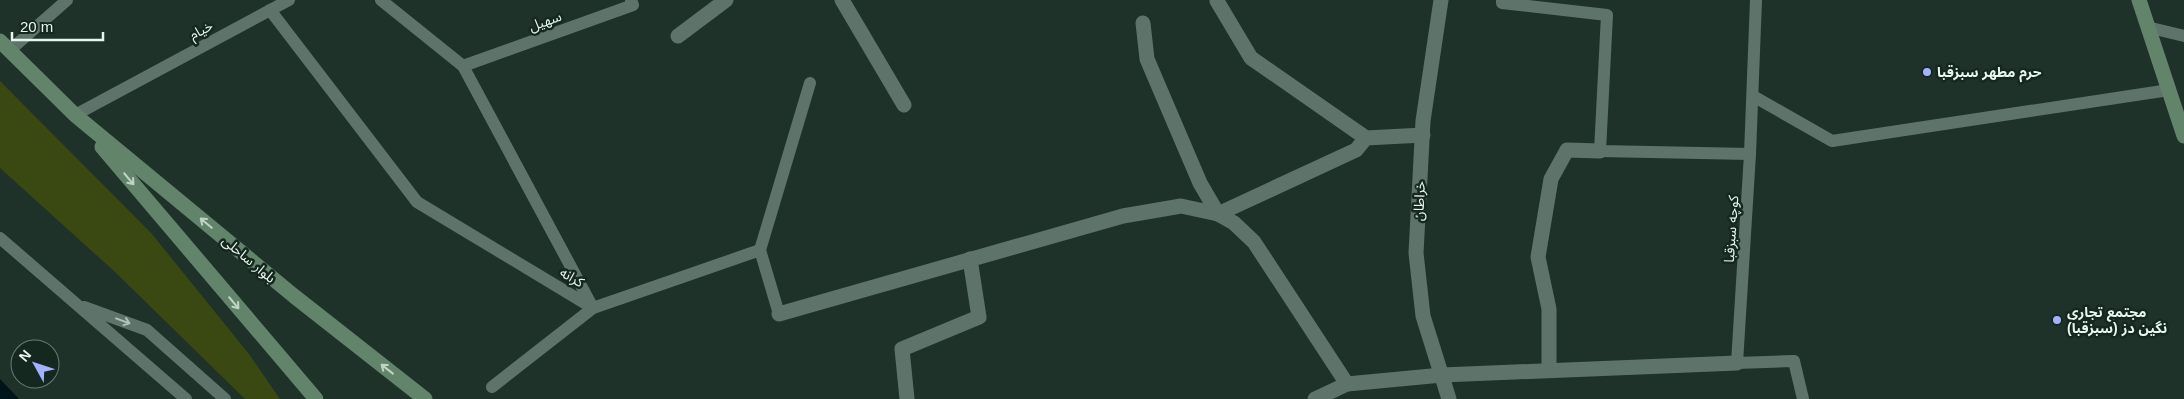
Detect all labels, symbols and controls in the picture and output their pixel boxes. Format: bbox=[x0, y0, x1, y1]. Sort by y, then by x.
street label: سهیل bbox=[527, 8, 564, 35]
scale bar bbox=[12, 10, 104, 42]
street label: خیام bbox=[187, 17, 217, 45]
text: 20 m bbox=[20, 18, 53, 35]
place label: حرم مطهر سبزقبا bbox=[1937, 64, 2042, 83]
marker: حرم مطهر سبزقبا bbox=[1921, 66, 1933, 78]
one-way arrow bbox=[123, 172, 134, 185]
street label: خراطان bbox=[1410, 181, 1429, 221]
street label: کوچه سبزقبا bbox=[1721, 195, 1743, 263]
one-way arrow bbox=[199, 218, 212, 229]
street label: بلوار ساحلی bbox=[218, 232, 279, 287]
street label: کرانه bbox=[557, 264, 587, 291]
one-way arrow bbox=[229, 296, 240, 309]
place label: مجتمع تجاری نگین دز (سبزقبا) bbox=[2067, 304, 2167, 337]
marker: مجتمع تجاری نگین دز (سبزقبا) bbox=[2051, 314, 2063, 326]
one-way arrow bbox=[114, 317, 130, 326]
north arrow bbox=[10, 339, 60, 389]
text: N bbox=[16, 347, 34, 365]
one-way arrow bbox=[380, 364, 394, 374]

